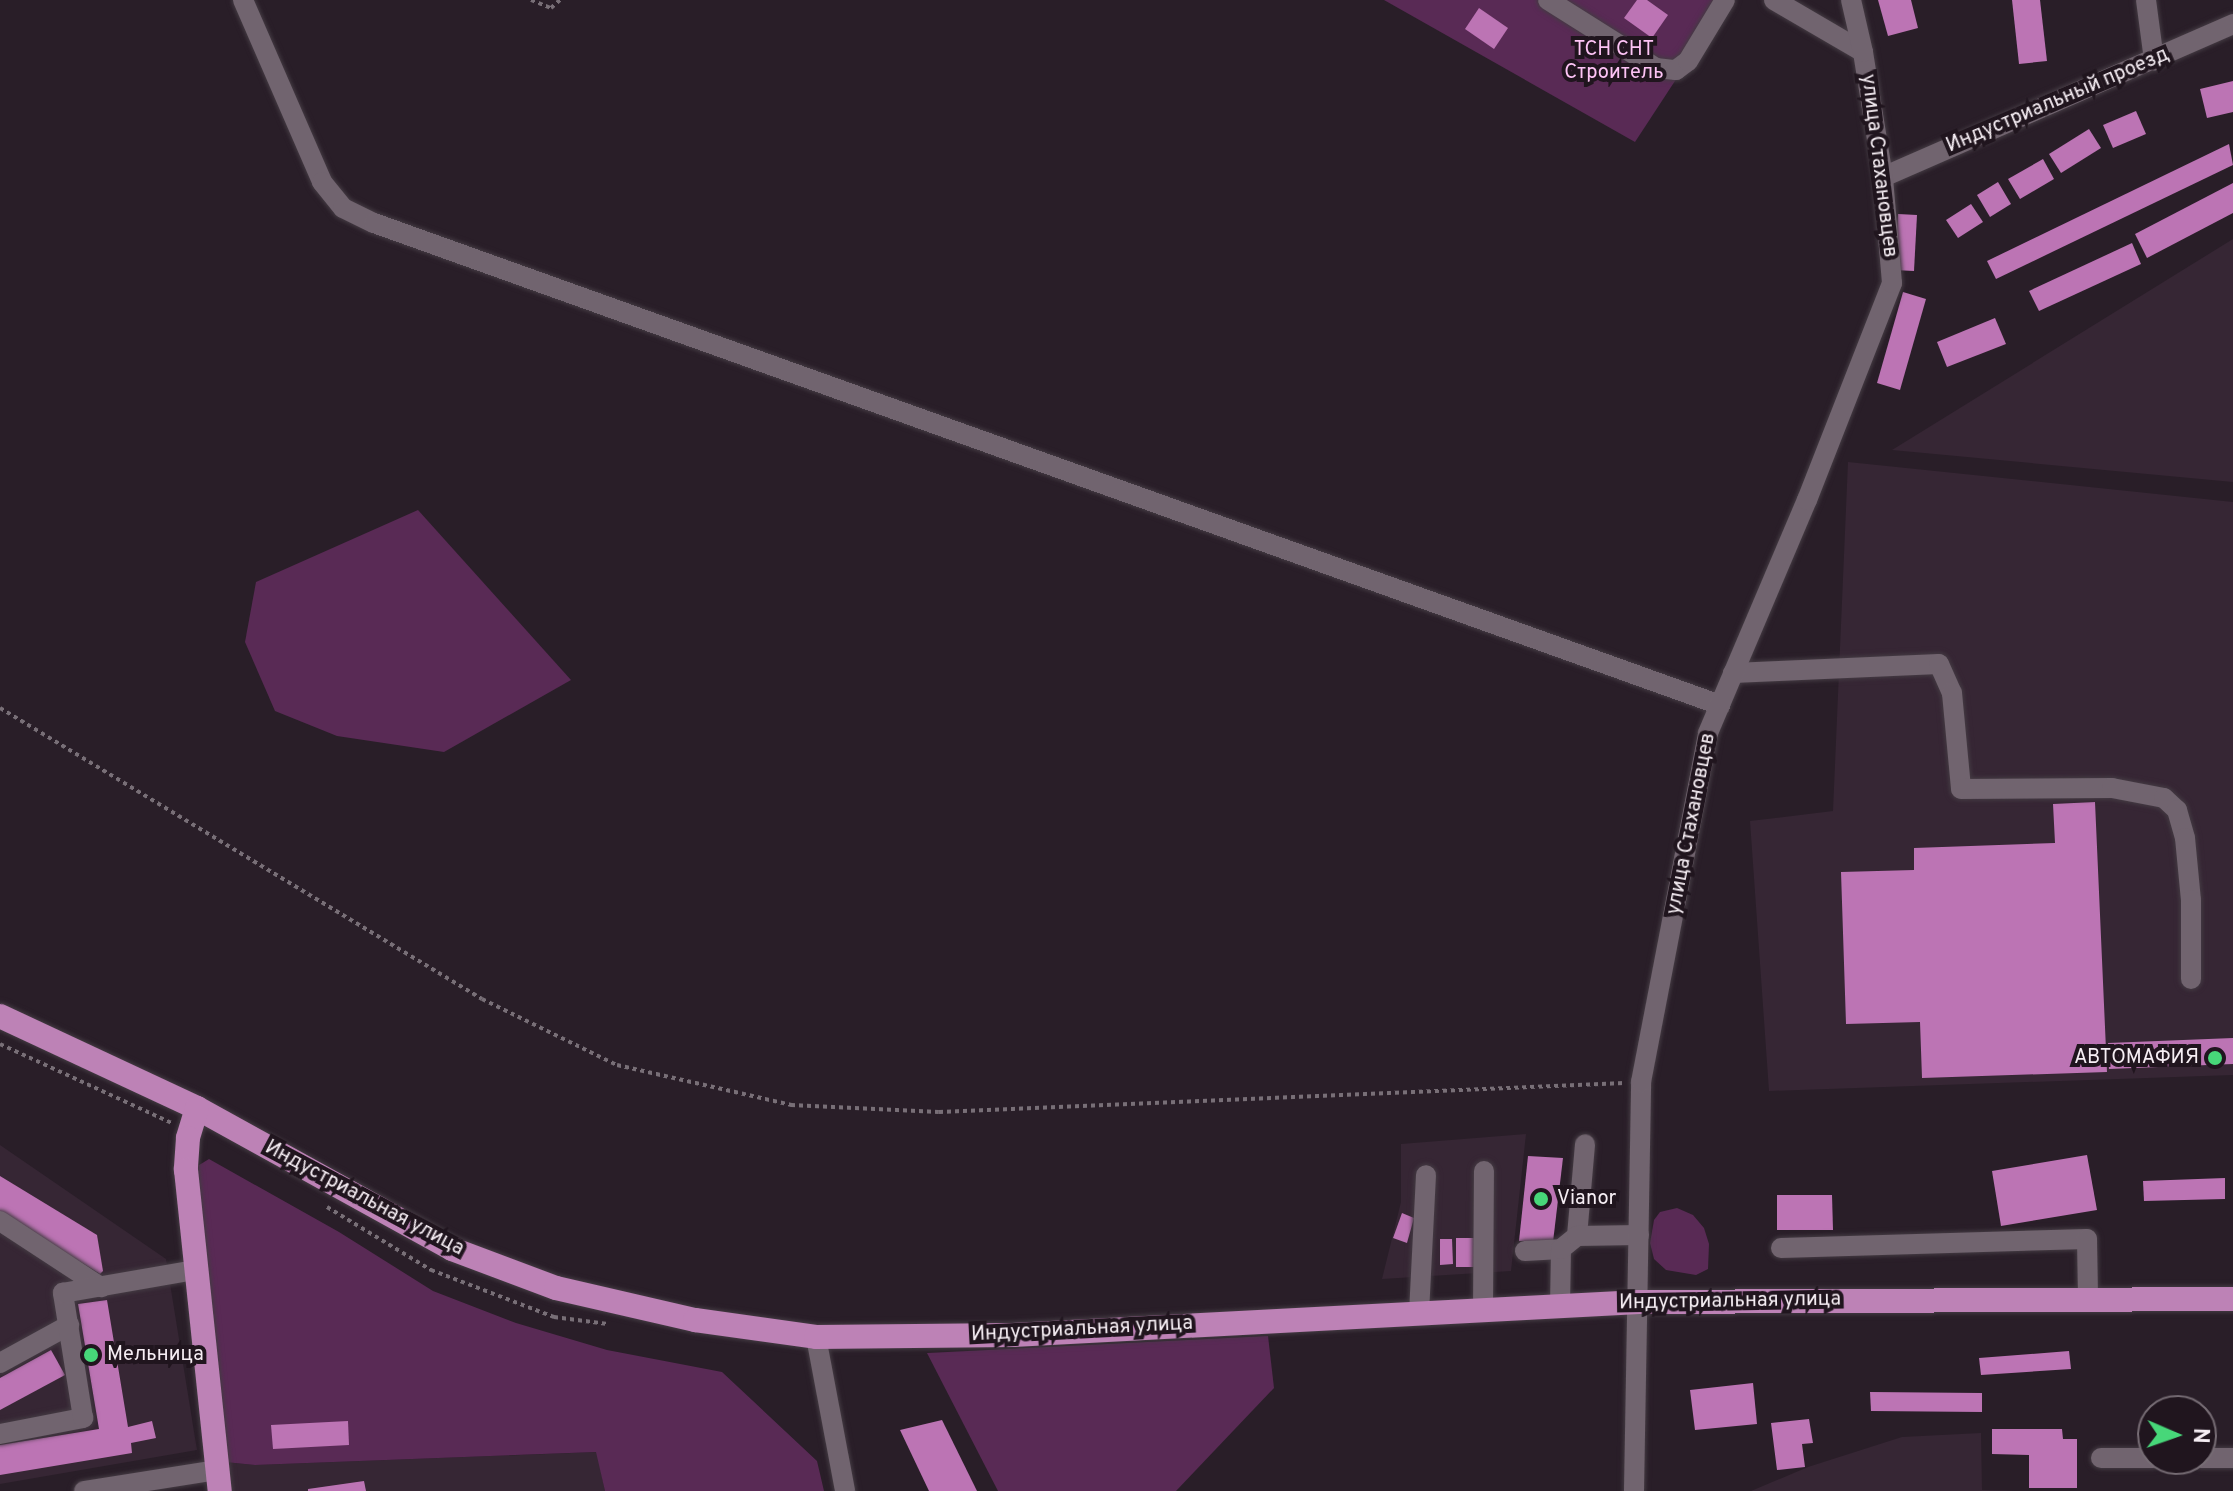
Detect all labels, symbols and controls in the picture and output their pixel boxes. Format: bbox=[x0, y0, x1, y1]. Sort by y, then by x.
park label: ТСН СНТ Строитель bbox=[1564, 38, 1664, 85]
street label: Индустриальный проезд bbox=[1943, 43, 2173, 159]
street label: улица Стахановцев bbox=[1855, 73, 1901, 259]
street label: улица Стахановцев bbox=[1663, 731, 1721, 917]
place label: АВТОМАФИЯ bbox=[2074, 1046, 2199, 1070]
marker: АВТОМАФИЯ bbox=[2206, 1049, 2224, 1067]
street label: Индустриальная улица bbox=[260, 1136, 468, 1262]
place label: Vianor bbox=[1557, 1187, 1616, 1211]
marker: Vianor bbox=[1532, 1190, 1550, 1208]
street label: Индустриальная улица bbox=[1619, 1288, 1841, 1316]
street label: Индустриальная улица bbox=[971, 1312, 1193, 1348]
place label: Мельница bbox=[107, 1343, 204, 1367]
marker: Мельница bbox=[82, 1346, 100, 1364]
north arrow bbox=[2137, 1395, 2217, 1475]
text: N bbox=[2186, 1427, 2213, 1444]

